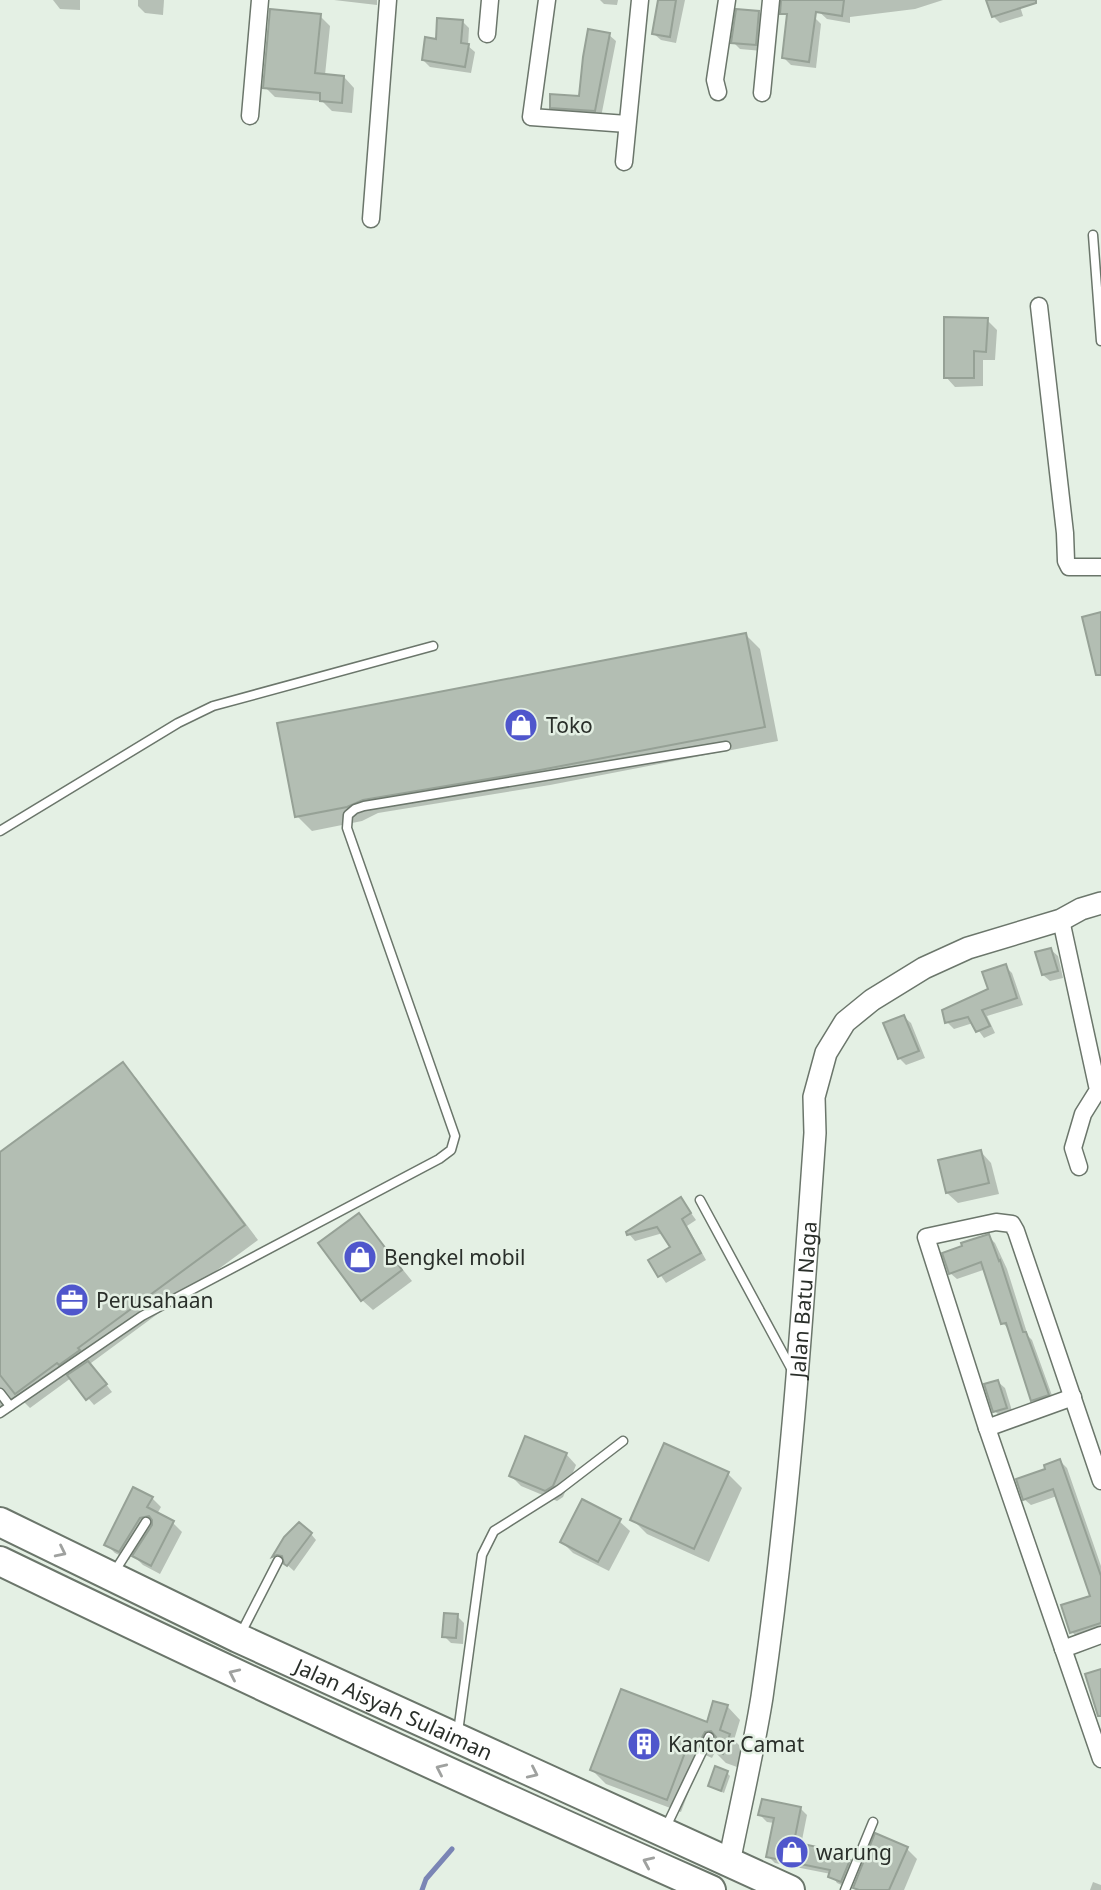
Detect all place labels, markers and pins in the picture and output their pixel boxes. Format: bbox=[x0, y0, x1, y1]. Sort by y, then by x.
shop icon: Toko bbox=[502, 706, 540, 744]
place label: Toko bbox=[546, 711, 593, 739]
shop icon: Bengkel mobil bbox=[341, 1238, 379, 1276]
place label: Bengkel mobil bbox=[384, 1243, 525, 1271]
office icon: Perusahaan bbox=[53, 1281, 91, 1319]
place label: Perusahaan bbox=[96, 1286, 214, 1314]
building icon: Kantor Camat bbox=[625, 1725, 663, 1763]
place label: Kantor Camat bbox=[668, 1730, 805, 1758]
shop icon: warung bbox=[773, 1833, 811, 1871]
place label: warung bbox=[816, 1838, 892, 1866]

